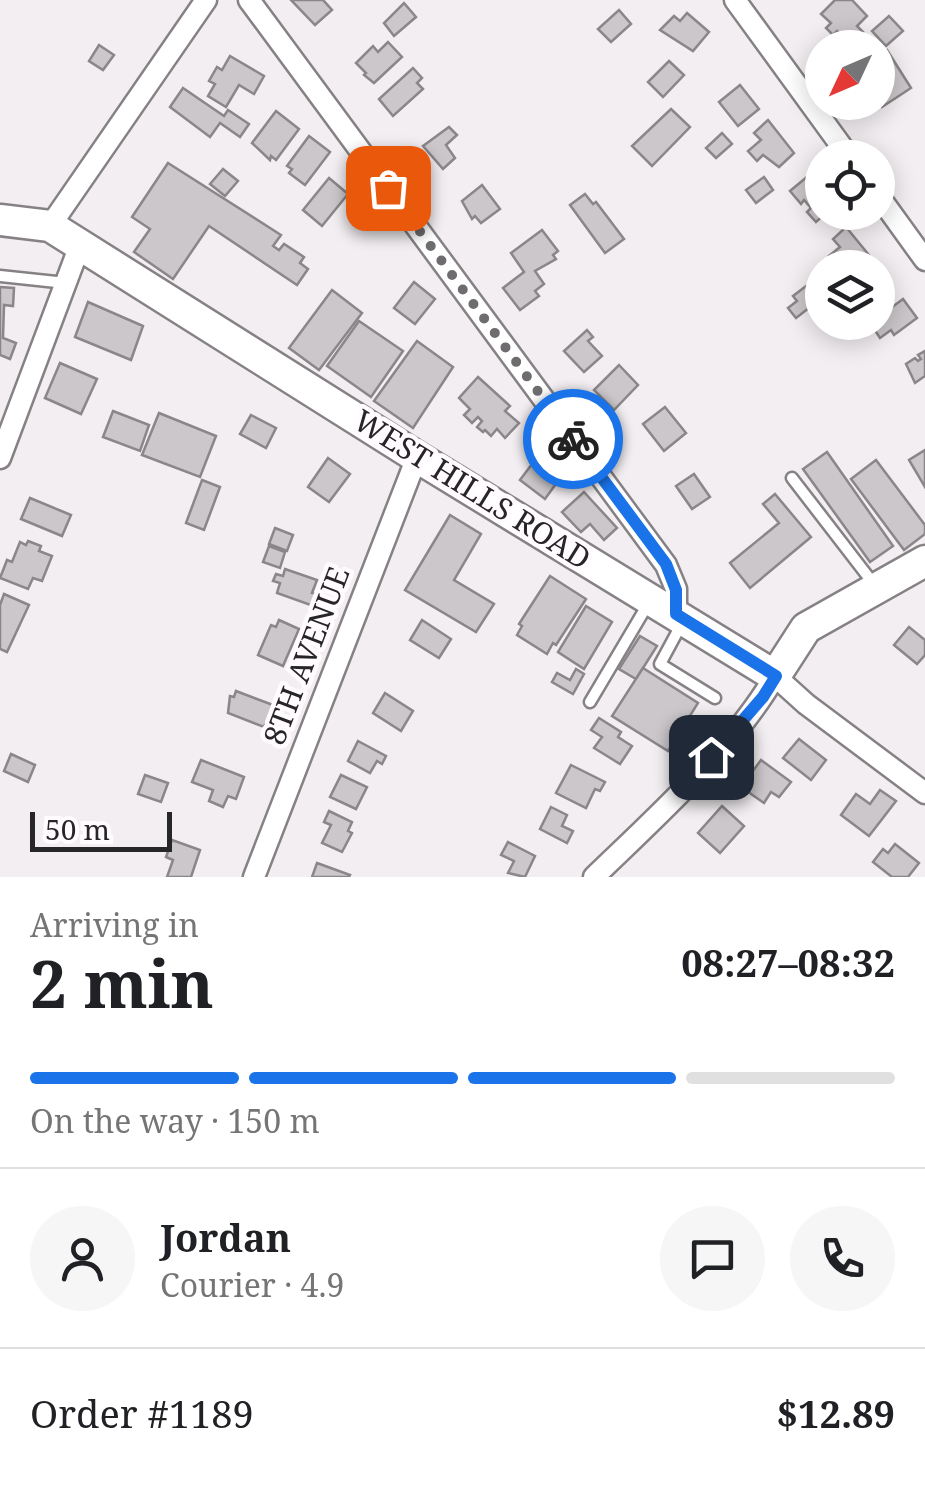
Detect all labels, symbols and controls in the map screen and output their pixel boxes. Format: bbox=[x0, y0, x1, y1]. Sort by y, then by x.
north arrow bbox=[805, 30, 895, 120]
map controls bbox=[805, 30, 895, 340]
button: locate bbox=[805, 140, 895, 230]
pin bbox=[346, 146, 431, 231]
icon: bag bbox=[361, 161, 416, 216]
button: layers bbox=[805, 250, 895, 340]
courier bbox=[523, 389, 623, 489]
street label: WEST HILLS ROAD bbox=[347, 399, 599, 578]
icon: bike bbox=[546, 412, 601, 467]
street label: 8TH AVENUE bbox=[253, 561, 358, 750]
pin bbox=[669, 715, 754, 800]
icon: home bbox=[684, 730, 739, 785]
scale bar bbox=[30, 807, 172, 851]
text: 50 m bbox=[45, 810, 110, 848]
text: Arriving in bbox=[30, 903, 199, 946]
text: 08:27–08:32 bbox=[681, 936, 895, 988]
text: 2 min bbox=[30, 939, 214, 1027]
text: On the way · 150 m bbox=[30, 1099, 320, 1142]
button: person bbox=[30, 1206, 135, 1311]
button: chat bbox=[660, 1206, 765, 1311]
button: phone bbox=[790, 1206, 895, 1311]
text: Jordan bbox=[160, 1211, 291, 1263]
text: Courier · 4.9 bbox=[160, 1263, 344, 1306]
text: Order #1189 bbox=[30, 1387, 254, 1439]
text: $12.89 bbox=[776, 1387, 895, 1439]

